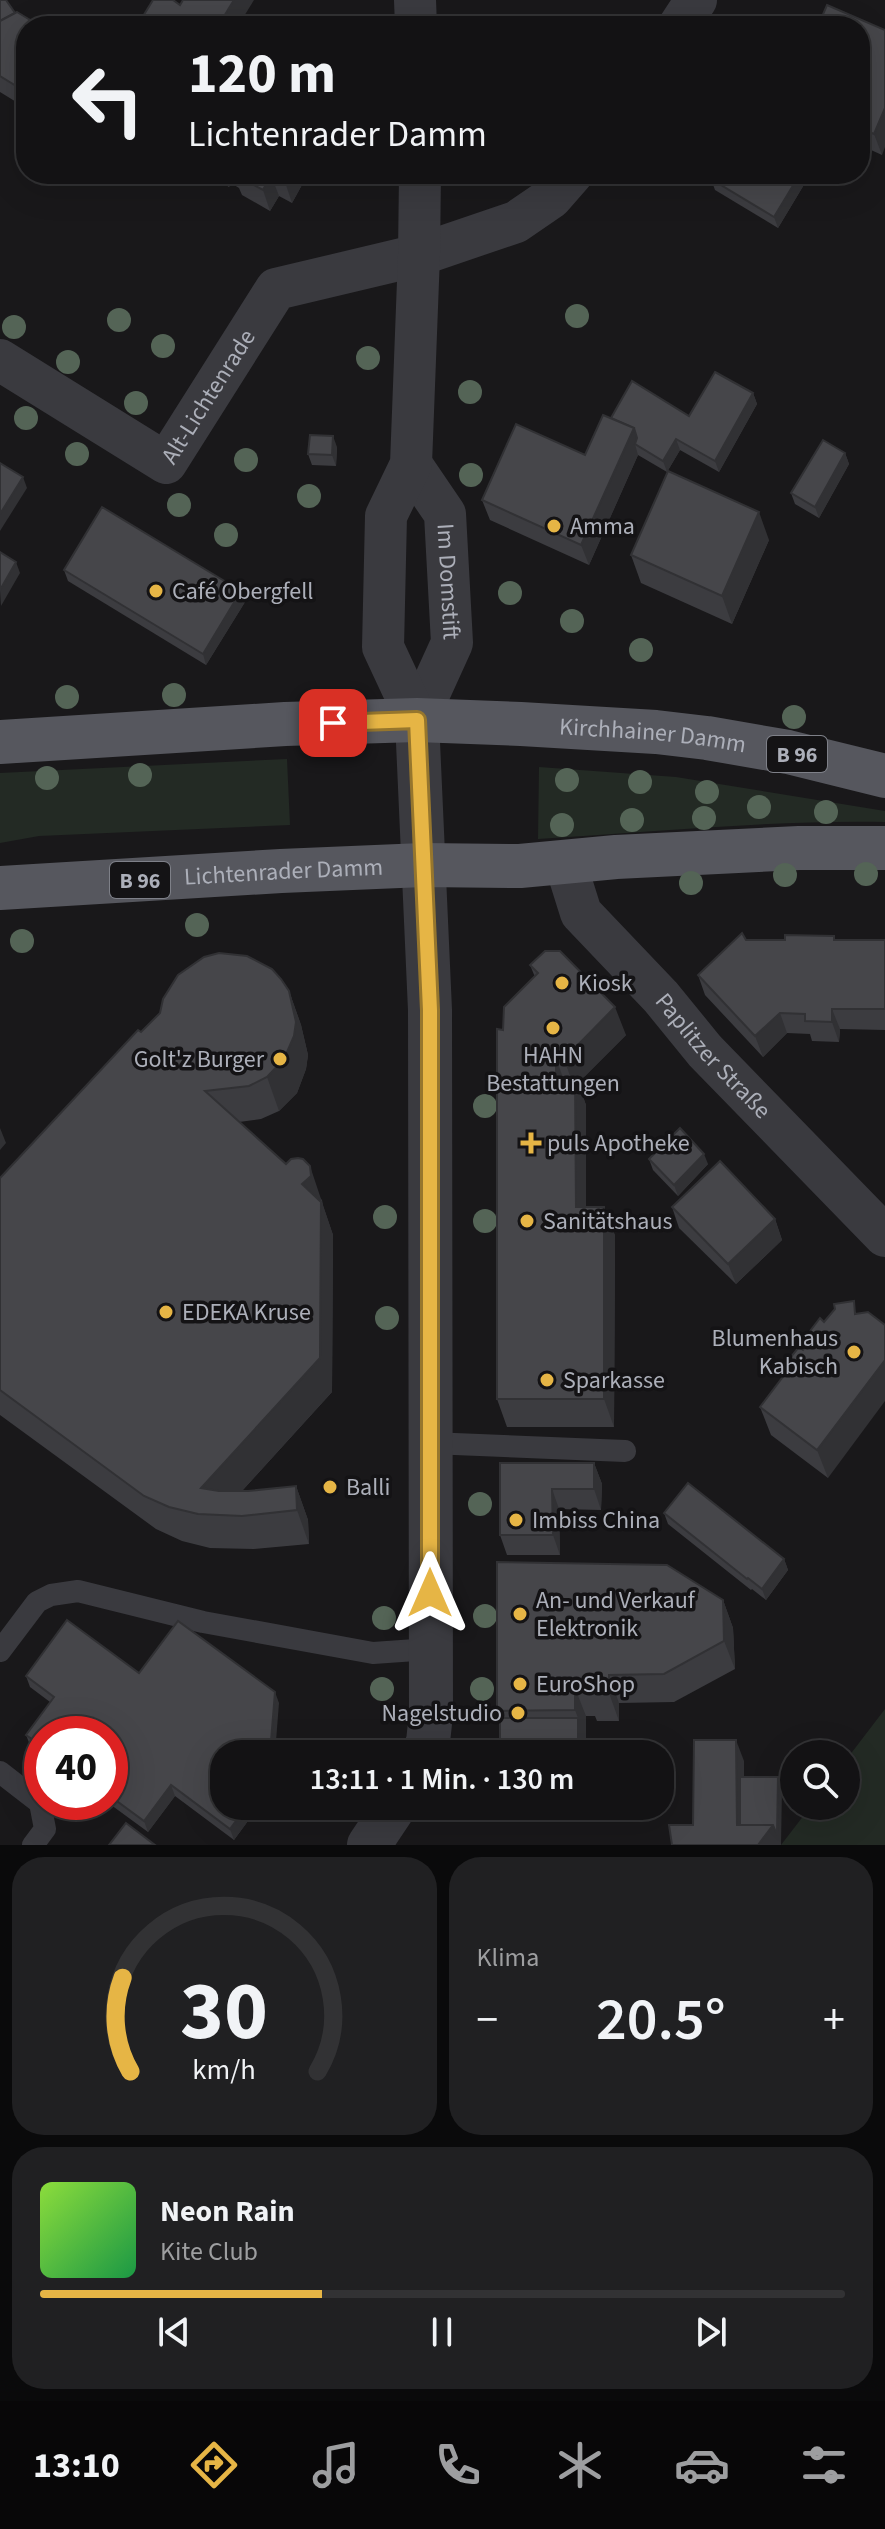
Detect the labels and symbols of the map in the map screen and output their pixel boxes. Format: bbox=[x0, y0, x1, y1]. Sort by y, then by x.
street label: Alt-Lichtenrade bbox=[153, 322, 264, 471]
place label: Amma bbox=[570, 509, 635, 544]
marker: Amma bbox=[545, 517, 563, 535]
street label: Im Domstift bbox=[428, 522, 469, 641]
place label: Café Obergfell bbox=[172, 574, 313, 609]
marker: Café Obergfell bbox=[147, 582, 165, 600]
pin bbox=[299, 689, 367, 757]
street label: Kirchhainer Damm bbox=[558, 709, 749, 762]
road number: B 96 bbox=[767, 736, 827, 772]
street label: Lichtenrader Damm bbox=[183, 850, 384, 895]
road number: B 96 bbox=[110, 862, 170, 898]
place label: Kiosk bbox=[578, 966, 633, 1001]
marker: Kiosk bbox=[553, 974, 571, 992]
street label: Paplitzer Straße bbox=[646, 985, 779, 1127]
marker: HAHN Bestattungen bbox=[544, 1019, 562, 1037]
place label: HAHN Bestattungen bbox=[486, 1038, 620, 1101]
place label: Golt'z Burger bbox=[134, 1042, 265, 1077]
marker: Golt'z Burger bbox=[271, 1050, 289, 1068]
place label: puls Apotheke bbox=[547, 1126, 690, 1161]
marker: puls Apotheke bbox=[522, 1134, 540, 1152]
place label: Sanitätshaus bbox=[543, 1204, 673, 1239]
marker: Sanitätshaus bbox=[518, 1212, 536, 1230]
place label: EDEKA Kruse bbox=[182, 1295, 311, 1330]
marker: EDEKA Kruse bbox=[157, 1303, 175, 1321]
place label: Blumenhaus Kabisch bbox=[712, 1321, 838, 1384]
marker: Blumenhaus Kabisch bbox=[845, 1343, 863, 1361]
place label: Sparkasse bbox=[563, 1363, 665, 1398]
marker: Sparkasse bbox=[538, 1371, 556, 1389]
place label: Balli bbox=[346, 1470, 390, 1505]
marker: Balli bbox=[321, 1478, 339, 1496]
place label: Imbiss China bbox=[532, 1503, 660, 1538]
marker: Imbiss China bbox=[507, 1511, 525, 1529]
position arrow bbox=[388, 1551, 472, 1635]
place label: An- und Verkauf Elektronik bbox=[536, 1583, 696, 1646]
marker: An- und Verkauf Elektronik bbox=[511, 1605, 529, 1623]
place label: EuroShop bbox=[536, 1667, 635, 1702]
marker: EuroShop bbox=[511, 1675, 529, 1693]
place label: Nagelstudio bbox=[382, 1696, 502, 1731]
marker: Nagelstudio bbox=[509, 1704, 527, 1722]
speed limit sign: 40 bbox=[24, 1716, 128, 1820]

